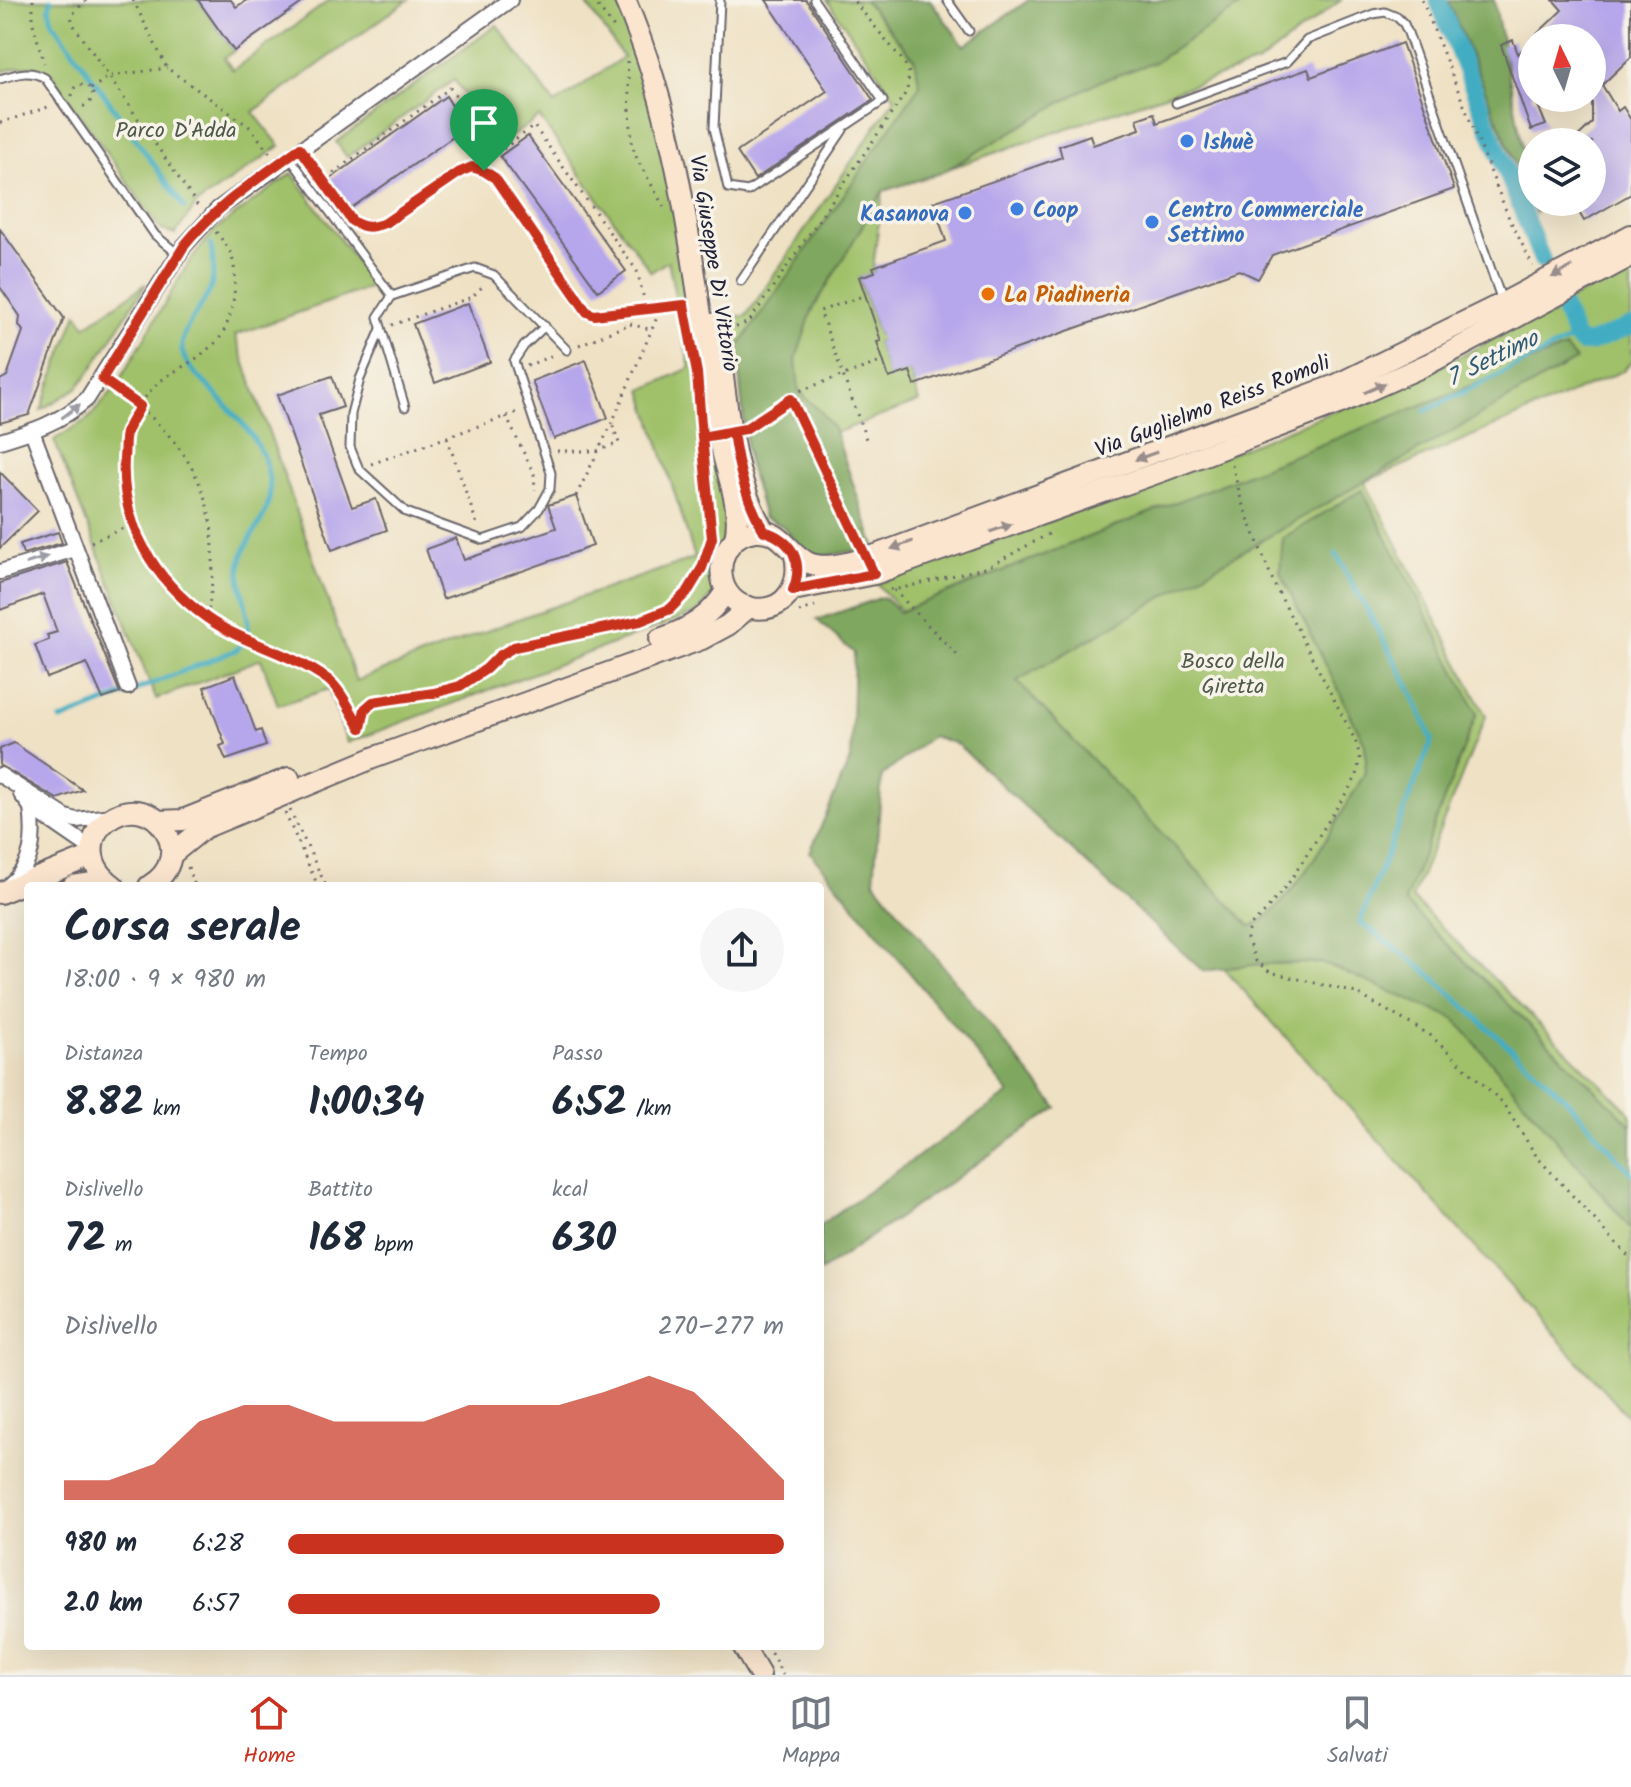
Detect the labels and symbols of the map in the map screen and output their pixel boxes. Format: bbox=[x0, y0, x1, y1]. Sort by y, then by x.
north arrow bbox=[1518, 24, 1606, 112]
pin bbox=[450, 89, 518, 171]
park label: Parco D'Adda bbox=[115, 114, 237, 149]
place label: Ishuè bbox=[1203, 126, 1254, 161]
marker: Ishuè bbox=[1178, 132, 1196, 150]
street label: Via Giuseppe Di Vittorio bbox=[678, 152, 747, 374]
place label: Coop bbox=[1033, 194, 1079, 229]
place label: Centro Commerciale Settimo bbox=[1168, 194, 1364, 254]
place label: Kasanova bbox=[860, 198, 949, 233]
marker: Coop bbox=[1008, 200, 1026, 218]
marker: Kasanova bbox=[956, 204, 974, 222]
marker: Centro Commerciale Settimo bbox=[1143, 213, 1161, 231]
one-way arrow bbox=[1551, 265, 1574, 278]
place label: La Piadineria bbox=[1004, 279, 1130, 314]
marker: La Piadineria bbox=[979, 285, 997, 303]
water label: 7 Settimo bbox=[1440, 319, 1547, 398]
street label: Via Guglielmo Reiss Romoli bbox=[1090, 346, 1336, 468]
one-way arrow bbox=[1363, 381, 1387, 394]
one-way arrow bbox=[61, 404, 82, 419]
one-way arrow bbox=[1134, 450, 1158, 463]
one-way arrow bbox=[989, 522, 1013, 534]
one-way arrow bbox=[890, 539, 914, 552]
one-way arrow bbox=[26, 554, 50, 566]
park label: Bosco della Giretta bbox=[1181, 645, 1285, 705]

